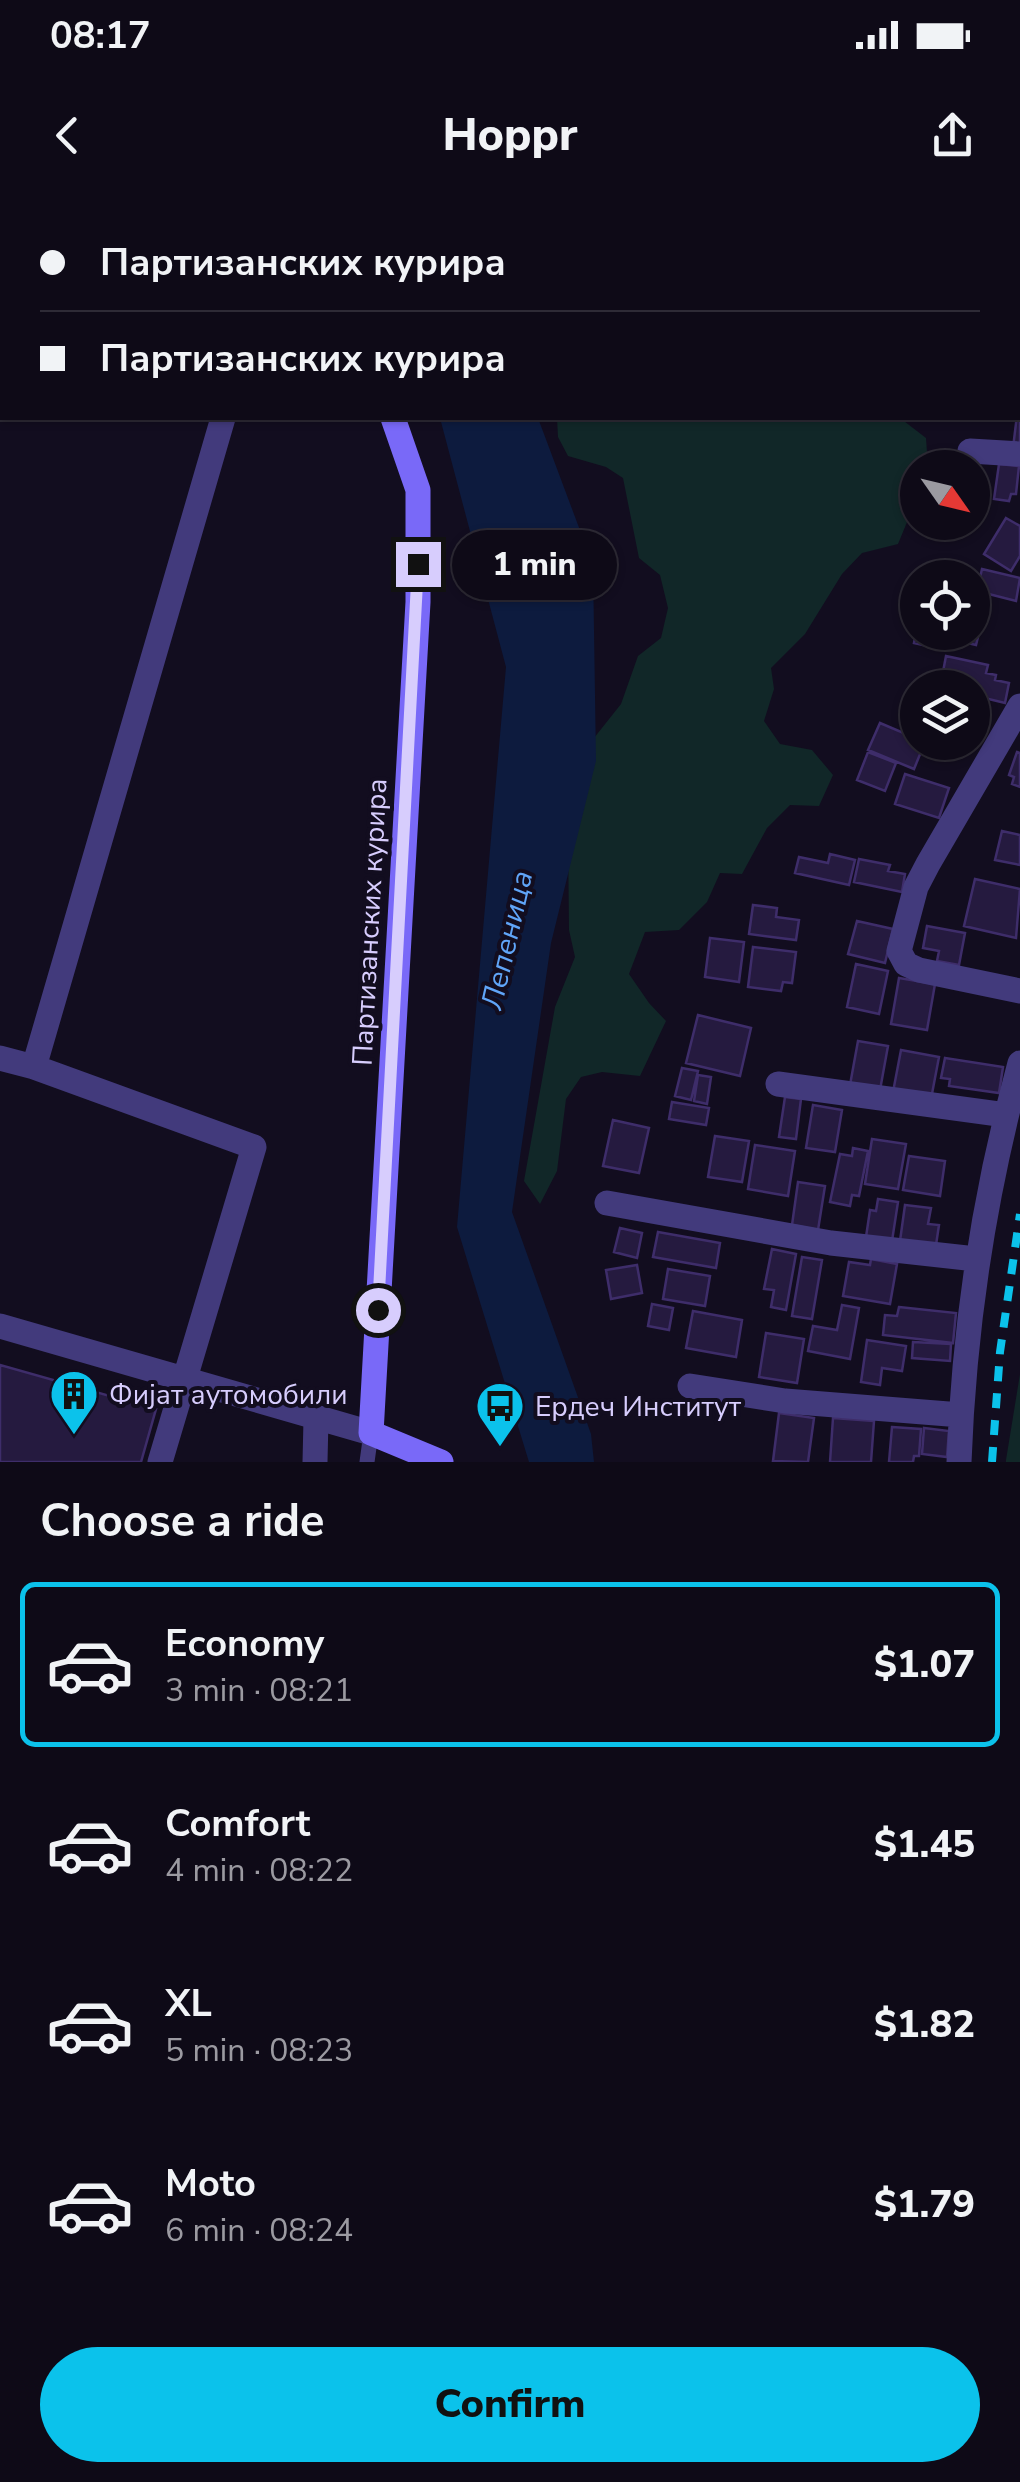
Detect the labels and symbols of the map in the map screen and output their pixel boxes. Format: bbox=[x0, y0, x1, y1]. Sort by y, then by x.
north arrow bbox=[900, 450, 990, 540]
callout: 1 min bbox=[453, 529, 618, 599]
route end bbox=[396, 542, 441, 587]
street label: Партизанских курира bbox=[343, 777, 396, 1067]
water label: Лепеница bbox=[471, 867, 543, 1015]
route start bbox=[356, 1288, 401, 1333]
building icon: Фијат аутомобили bbox=[48, 1368, 100, 1436]
place label: Фијат аутомобили bbox=[109, 1376, 348, 1414]
bus stop icon: Ердеч Институт bbox=[474, 1380, 526, 1448]
place label: Ердеч Институт bbox=[535, 1388, 742, 1426]

